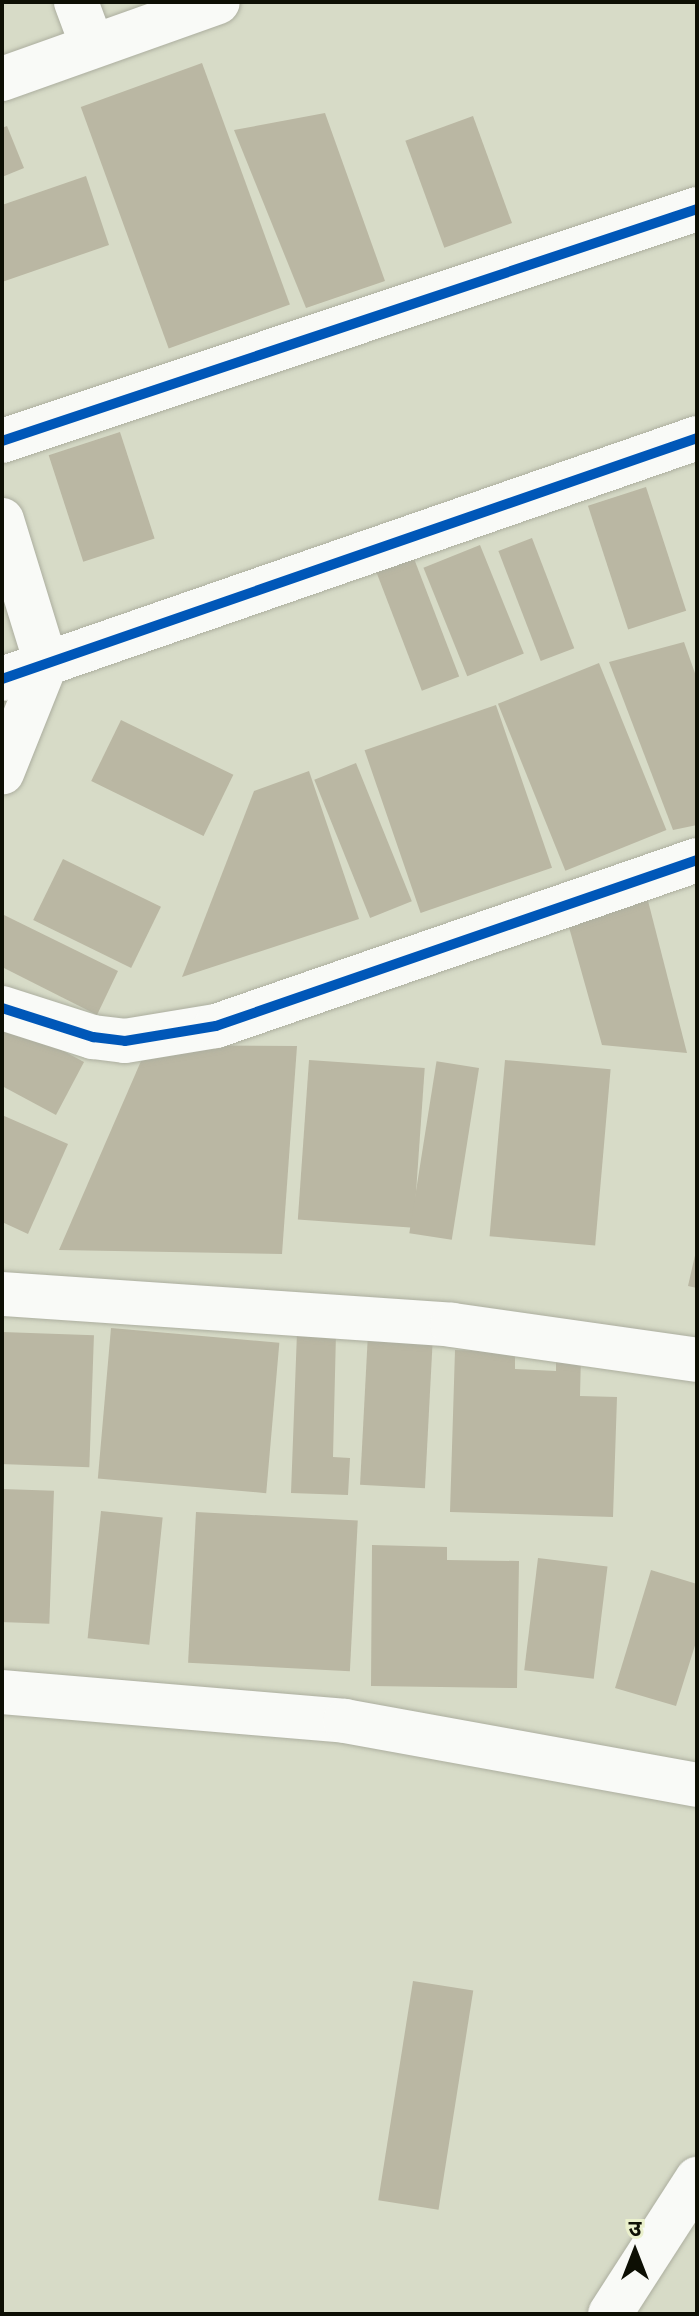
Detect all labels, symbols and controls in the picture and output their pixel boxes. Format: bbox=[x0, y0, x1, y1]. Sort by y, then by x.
north arrow bbox=[595, 2212, 675, 2292]
text: उ bbox=[629, 2214, 641, 2241]

